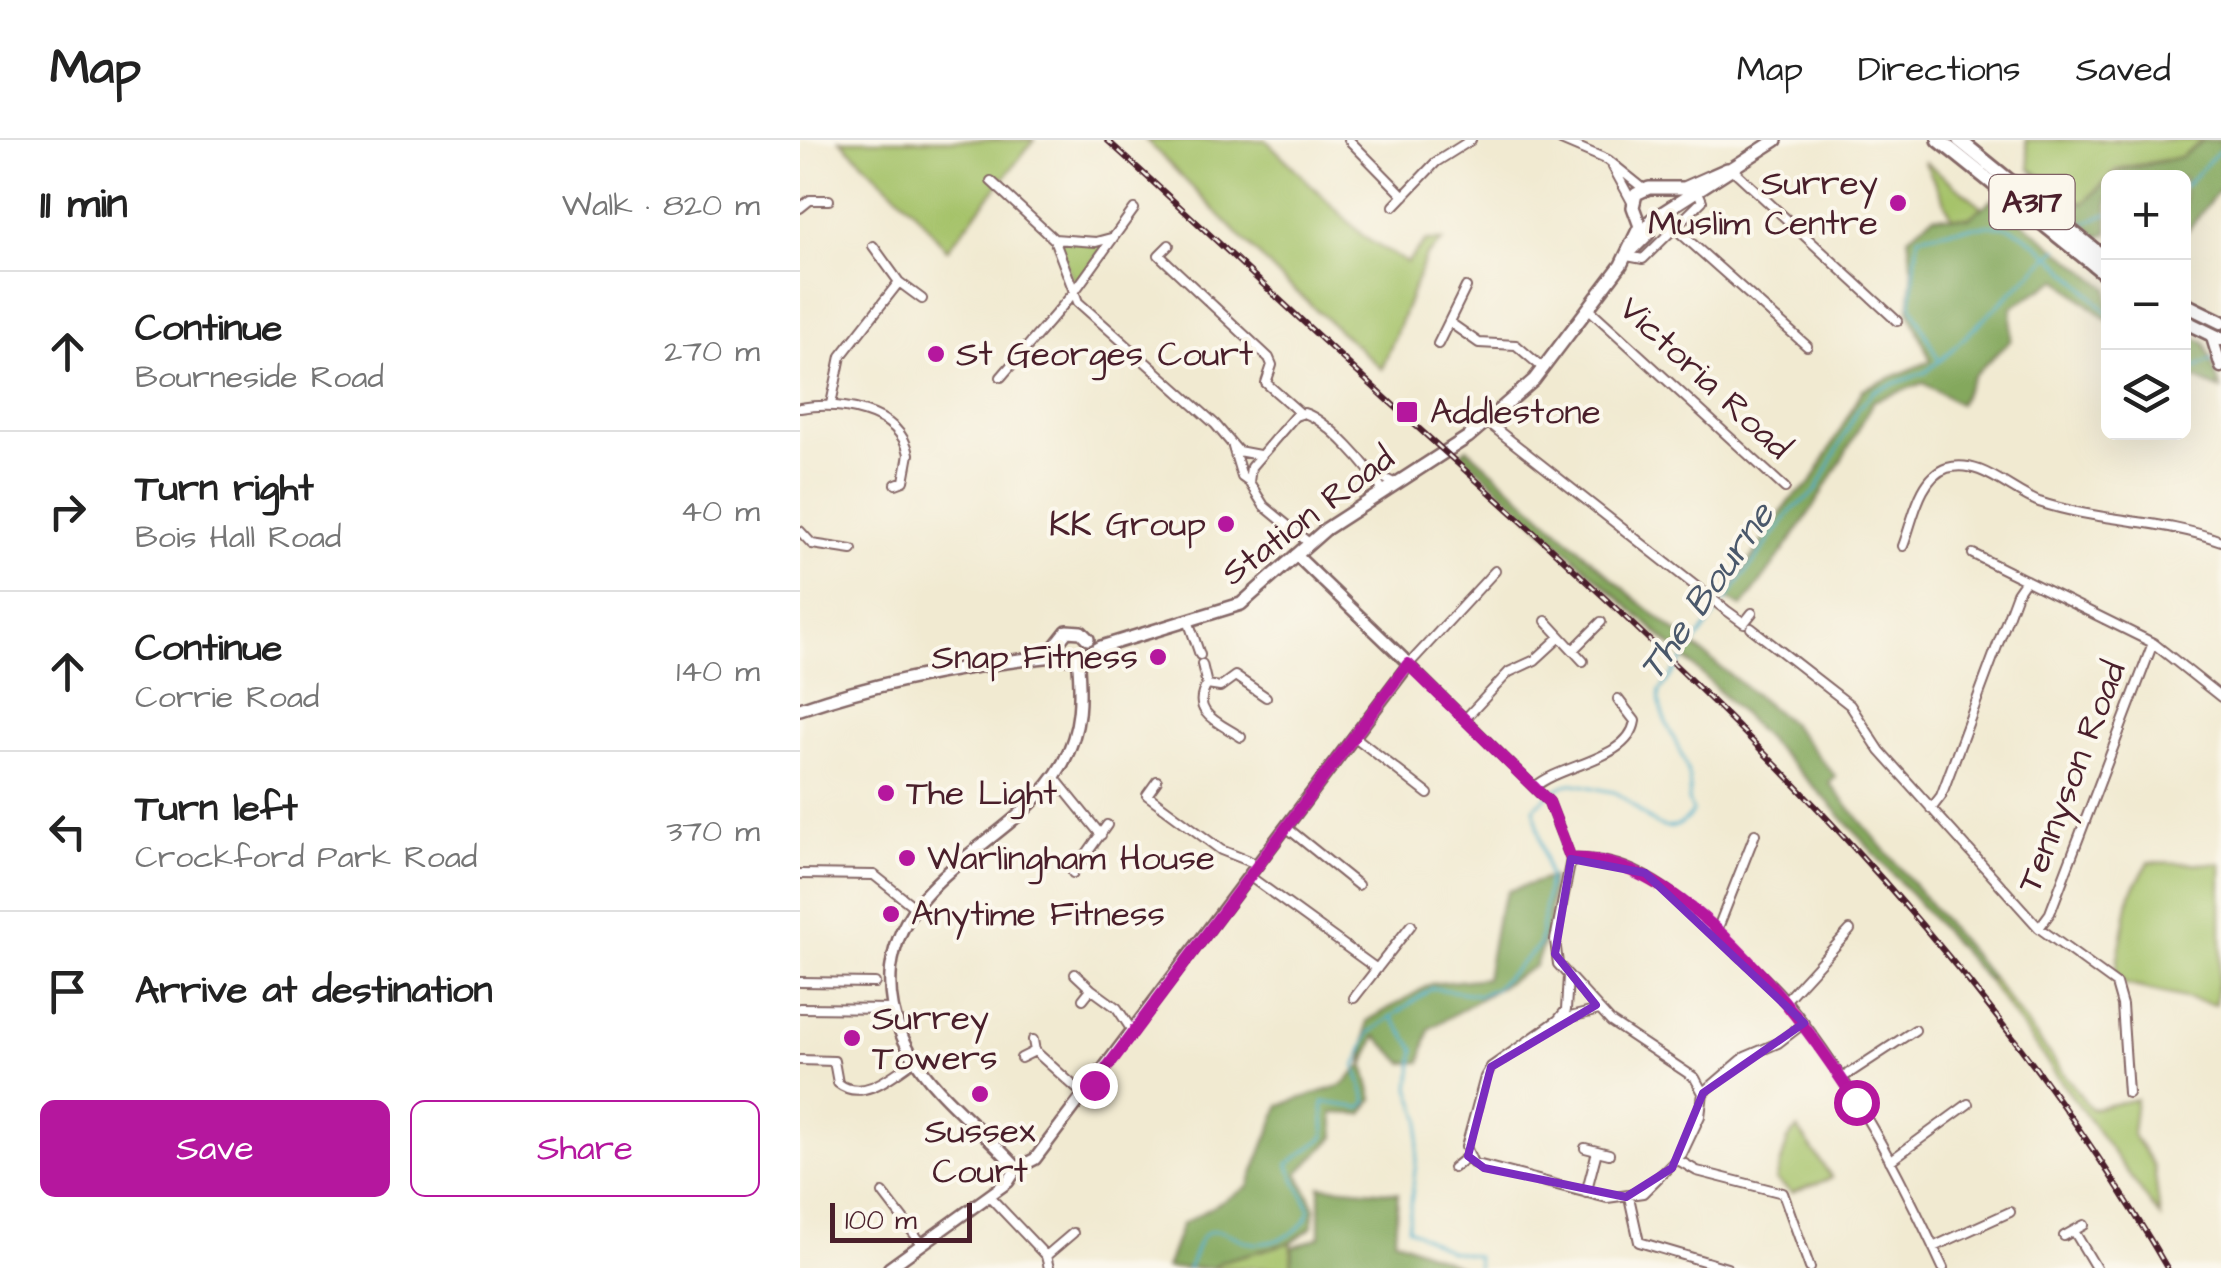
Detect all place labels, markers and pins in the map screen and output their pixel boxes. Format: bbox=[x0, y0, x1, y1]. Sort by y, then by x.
place label: Surrey Muslim Centre bbox=[1648, 159, 1878, 248]
marker: Surrey Muslim Centre bbox=[1887, 192, 1909, 214]
place label: St Georges Court bbox=[956, 330, 1253, 381]
marker: St Georges Court bbox=[925, 343, 947, 365]
place label: Addlestone bbox=[1430, 388, 1601, 437]
marker: Addlestone bbox=[1394, 399, 1420, 425]
place label: KK Group bbox=[1049, 500, 1206, 549]
marker: KK Group bbox=[1215, 513, 1237, 535]
place label: Snap Fitness bbox=[931, 633, 1138, 682]
marker: Snap Fitness bbox=[1147, 646, 1169, 668]
place label: The Light bbox=[906, 769, 1057, 820]
marker: The Light bbox=[875, 782, 897, 804]
place label: Warlingham House bbox=[927, 834, 1215, 885]
marker: Warlingham House bbox=[896, 847, 918, 869]
place label: Anytime Fitness bbox=[911, 890, 1165, 940]
marker: Anytime Fitness bbox=[880, 903, 902, 925]
place label: Surrey Towers bbox=[872, 994, 998, 1083]
marker: Surrey Towers bbox=[841, 1027, 863, 1049]
marker: Sussex Court bbox=[969, 1083, 991, 1105]
place label: Sussex Court bbox=[925, 1107, 1036, 1196]

